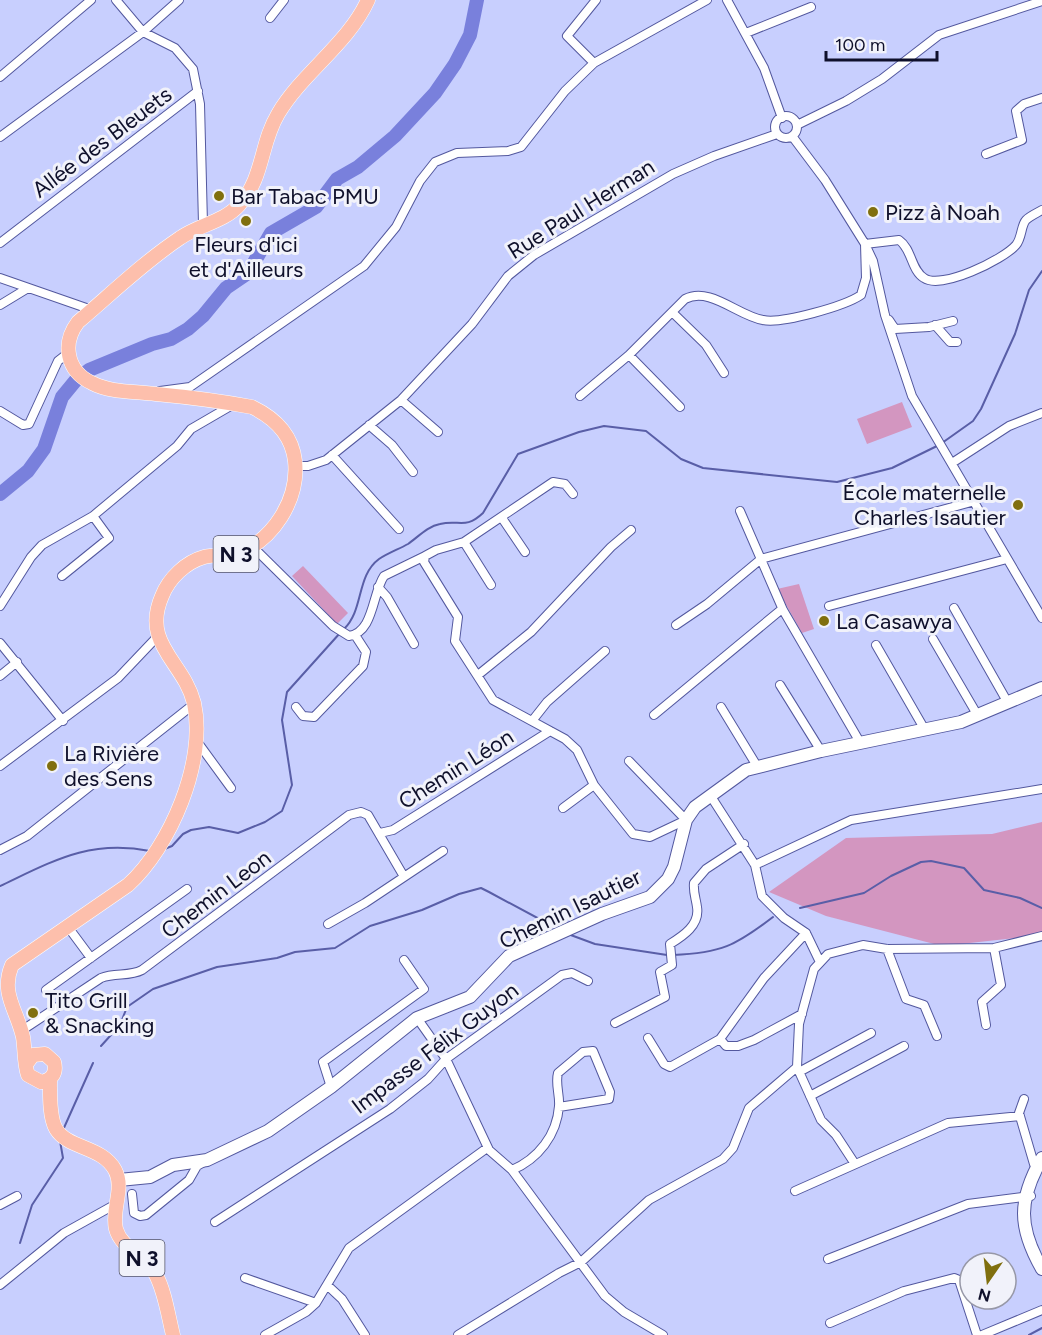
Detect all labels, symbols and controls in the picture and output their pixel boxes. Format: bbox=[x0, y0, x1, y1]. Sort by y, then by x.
scale bar bbox=[826, 24, 937, 62]
text: 100 m bbox=[835, 34, 885, 56]
street label: Allée des Bleuets bbox=[27, 81, 177, 203]
street label: Rue Paul Herman bbox=[503, 153, 659, 265]
place label: Bar Tabac PMU bbox=[231, 183, 379, 210]
marker: Bar Tabac PMU bbox=[212, 189, 226, 203]
place label: Pizz à Noah bbox=[885, 199, 1000, 226]
marker: Pizz à Noah bbox=[866, 205, 880, 219]
marker: Fleurs d'ici et d'Ailleurs bbox=[239, 214, 253, 228]
place label: Fleurs d'ici et d'Ailleurs bbox=[189, 231, 303, 283]
place label: École maternelle Charles Isautier bbox=[842, 479, 1007, 531]
marker: École maternelle Charles Isautier bbox=[1011, 498, 1025, 512]
road number: N 3 bbox=[214, 536, 258, 572]
place label: La Casawya bbox=[836, 608, 952, 635]
marker: La Casawya bbox=[817, 614, 831, 628]
street label: Chemin Léon bbox=[394, 723, 518, 815]
place label: La Rivière des Sens bbox=[64, 740, 159, 792]
marker: La Rivière des Sens bbox=[45, 759, 59, 773]
street label: Chemin Leon bbox=[156, 844, 276, 944]
street label: Chemin Isautier bbox=[495, 863, 646, 955]
street label: Impasse Félix Guyon bbox=[346, 976, 524, 1120]
place label: Tito Grill & Snacking bbox=[45, 987, 154, 1039]
marker: Tito Grill & Snacking bbox=[26, 1006, 40, 1020]
road number: N 3 bbox=[120, 1240, 164, 1276]
north arrow bbox=[958, 1251, 1018, 1311]
text: N bbox=[976, 1284, 993, 1306]

